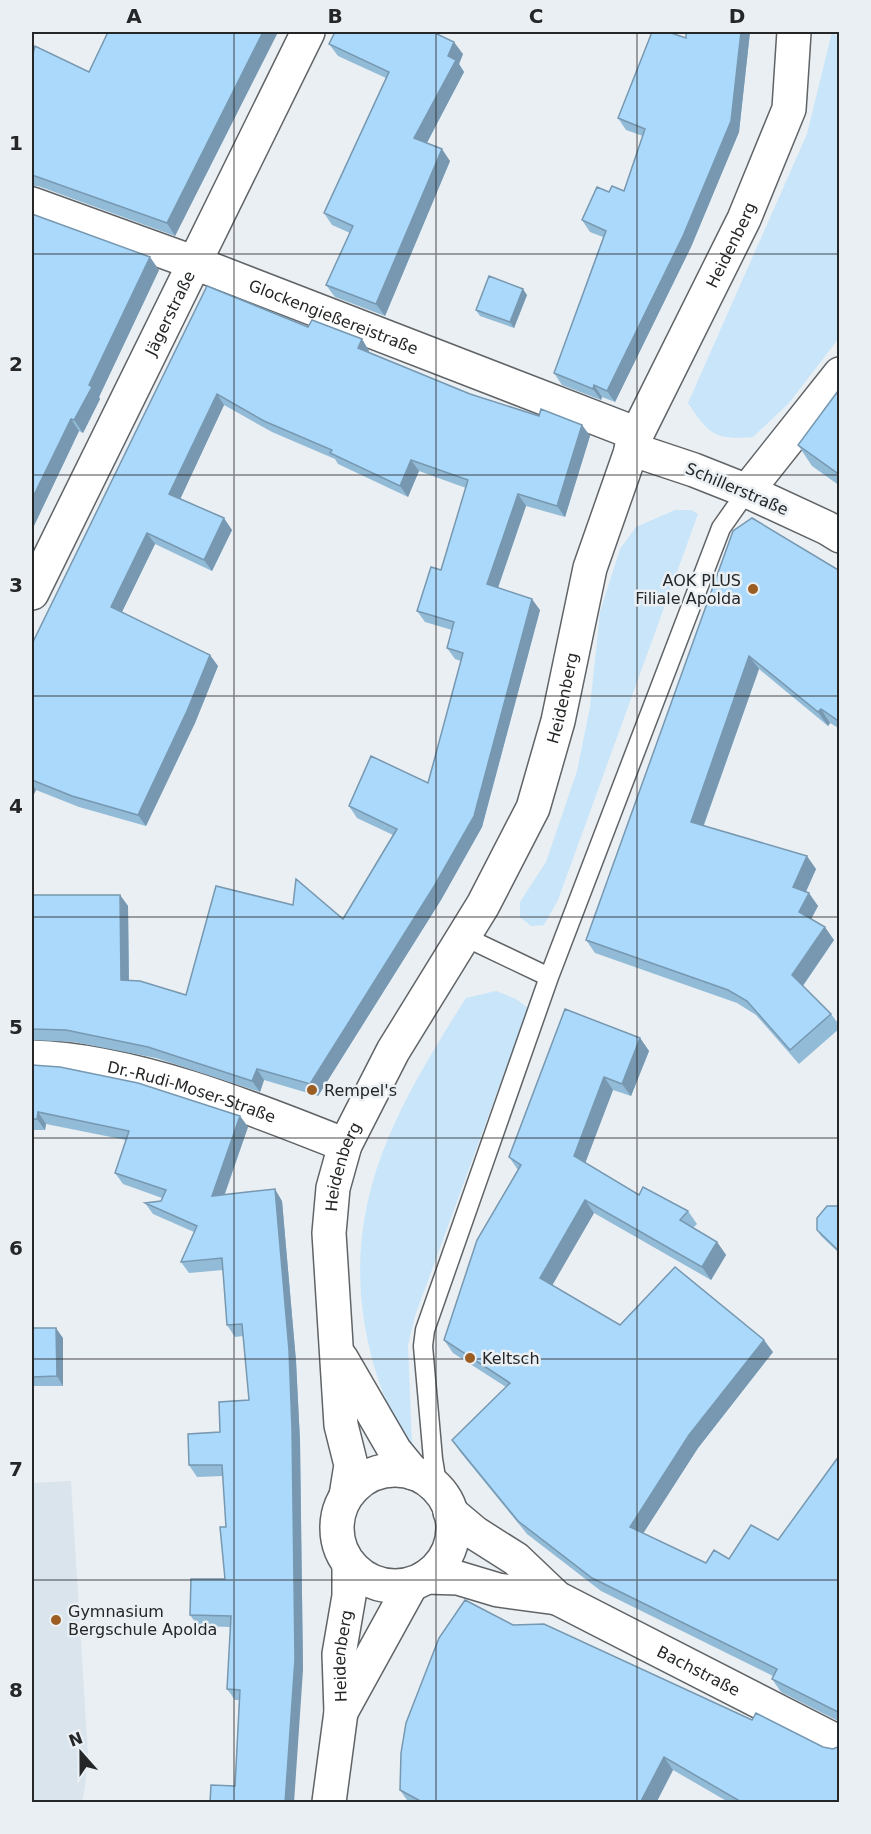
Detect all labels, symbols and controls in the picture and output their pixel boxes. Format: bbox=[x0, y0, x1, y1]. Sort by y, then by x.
text: A bbox=[126, 4, 142, 28]
text: B bbox=[327, 4, 343, 28]
text: C bbox=[529, 4, 543, 28]
text: D bbox=[729, 4, 745, 28]
text: 1 bbox=[9, 131, 23, 155]
street label: Heidenberg bbox=[702, 199, 759, 291]
street label: Jägerstraße bbox=[140, 268, 199, 359]
street label: Glockengießereistraße bbox=[246, 275, 421, 358]
text: 2 bbox=[9, 352, 23, 376]
street label: Schillerstraße bbox=[683, 459, 791, 519]
place label: AOK PLUS Filiale Apolda bbox=[635, 571, 741, 608]
text: 3 bbox=[9, 573, 23, 597]
marker: AOK PLUS Filiale Apolda bbox=[746, 582, 760, 596]
street label: Heidenberg bbox=[543, 651, 582, 746]
text: 4 bbox=[9, 794, 23, 818]
text: 5 bbox=[9, 1015, 23, 1039]
street label: Dr.-Rudi-Moser-Straße bbox=[106, 1057, 278, 1126]
place label: Rempel's bbox=[324, 1081, 397, 1100]
marker: Rempel's bbox=[305, 1083, 319, 1097]
street label: Heidenberg bbox=[321, 1119, 365, 1212]
text: 6 bbox=[9, 1236, 23, 1260]
place label: Keltsch bbox=[482, 1349, 540, 1368]
marker: Keltsch bbox=[463, 1351, 477, 1365]
text: 7 bbox=[9, 1457, 23, 1481]
place label: Gymnasium Bergschule Apolda bbox=[68, 1602, 217, 1639]
street label: Heidenberg bbox=[329, 1608, 356, 1703]
marker: Gymnasium Bergschule Apolda bbox=[49, 1613, 63, 1627]
street label: Bachstraße bbox=[654, 1641, 743, 1700]
text: 8 bbox=[9, 1678, 23, 1702]
north arrow bbox=[51, 1723, 111, 1783]
text: N bbox=[66, 1728, 85, 1751]

